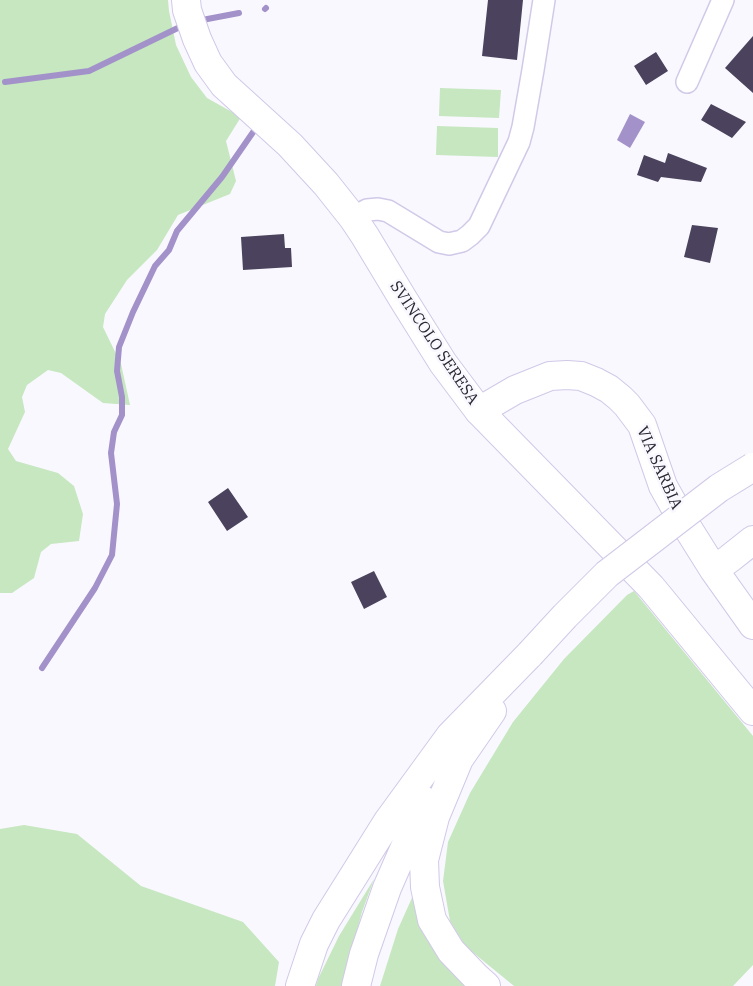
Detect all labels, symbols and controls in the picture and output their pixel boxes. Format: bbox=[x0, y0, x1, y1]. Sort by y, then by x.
street label: SVINCOLO SERESA bbox=[386, 278, 482, 408]
street label: VIA SARBIA bbox=[632, 423, 686, 513]

